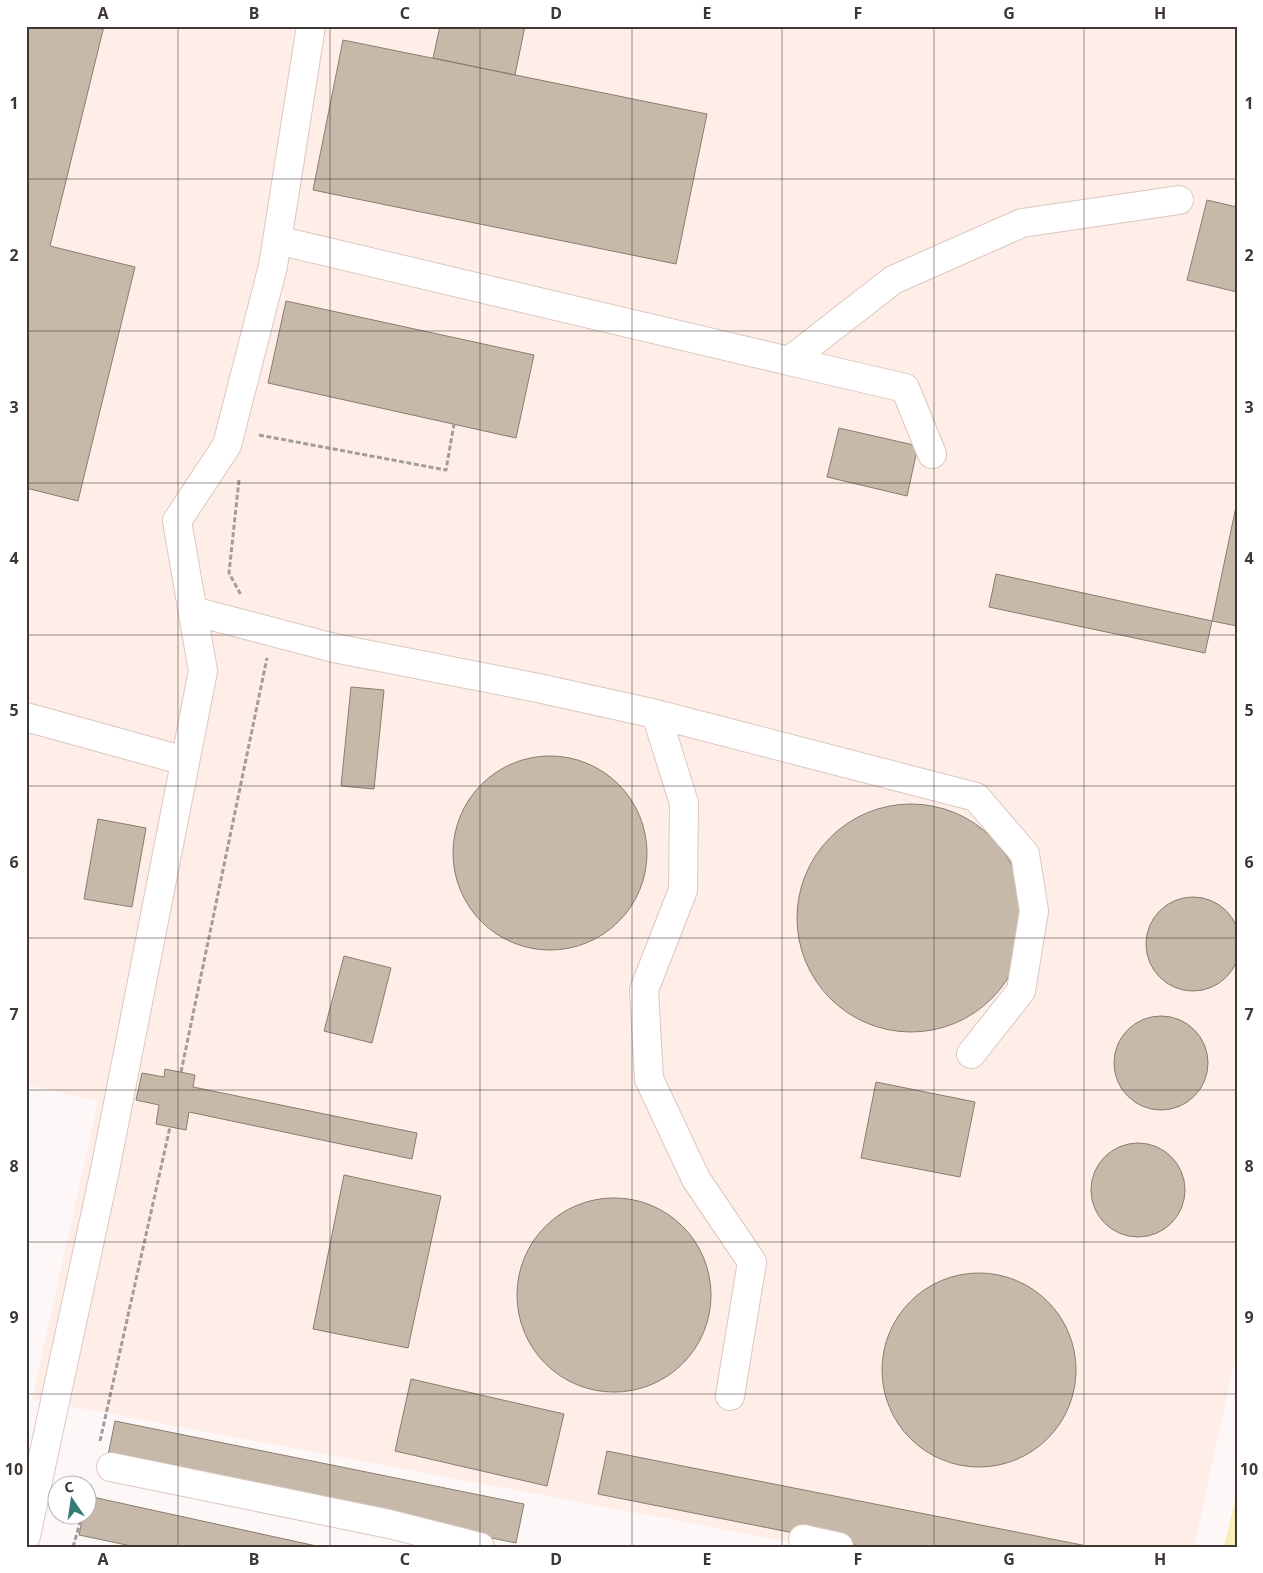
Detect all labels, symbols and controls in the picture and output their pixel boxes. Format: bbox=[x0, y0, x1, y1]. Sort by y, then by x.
text: A bbox=[97, 2, 109, 24]
text: B bbox=[249, 2, 259, 24]
text: C bbox=[400, 2, 410, 24]
text: D bbox=[550, 2, 562, 24]
text: E bbox=[703, 2, 712, 24]
text: F bbox=[854, 2, 862, 24]
text: G bbox=[1003, 2, 1015, 24]
text: H bbox=[1154, 2, 1166, 24]
text: 1 bbox=[9, 92, 19, 114]
text: 1 bbox=[1244, 92, 1254, 114]
text: 2 bbox=[9, 244, 19, 266]
text: 2 bbox=[1244, 244, 1254, 266]
text: 3 bbox=[9, 396, 19, 418]
text: 3 bbox=[1244, 396, 1254, 418]
text: 4 bbox=[9, 547, 19, 569]
text: 4 bbox=[1244, 547, 1254, 569]
text: 5 bbox=[9, 699, 19, 721]
text: 5 bbox=[1244, 699, 1254, 721]
text: 6 bbox=[9, 851, 19, 873]
text: 6 bbox=[1244, 851, 1254, 873]
text: 7 bbox=[9, 1003, 19, 1025]
text: 7 bbox=[1244, 1003, 1254, 1025]
text: 8 bbox=[9, 1155, 19, 1177]
text: 8 bbox=[1244, 1155, 1254, 1177]
text: 9 bbox=[9, 1306, 19, 1328]
text: 9 bbox=[1244, 1306, 1254, 1328]
text: 10 bbox=[5, 1458, 23, 1480]
text: 10 bbox=[1240, 1458, 1258, 1480]
north arrow bbox=[48, 1476, 98, 1526]
text: С bbox=[62, 1477, 76, 1497]
text: A bbox=[97, 1548, 109, 1570]
text: B bbox=[249, 1548, 259, 1570]
text: C bbox=[400, 1548, 410, 1570]
text: D bbox=[550, 1548, 562, 1570]
text: E bbox=[703, 1548, 712, 1570]
text: F bbox=[854, 1548, 862, 1570]
text: G bbox=[1003, 1548, 1015, 1570]
text: H bbox=[1154, 1548, 1166, 1570]

